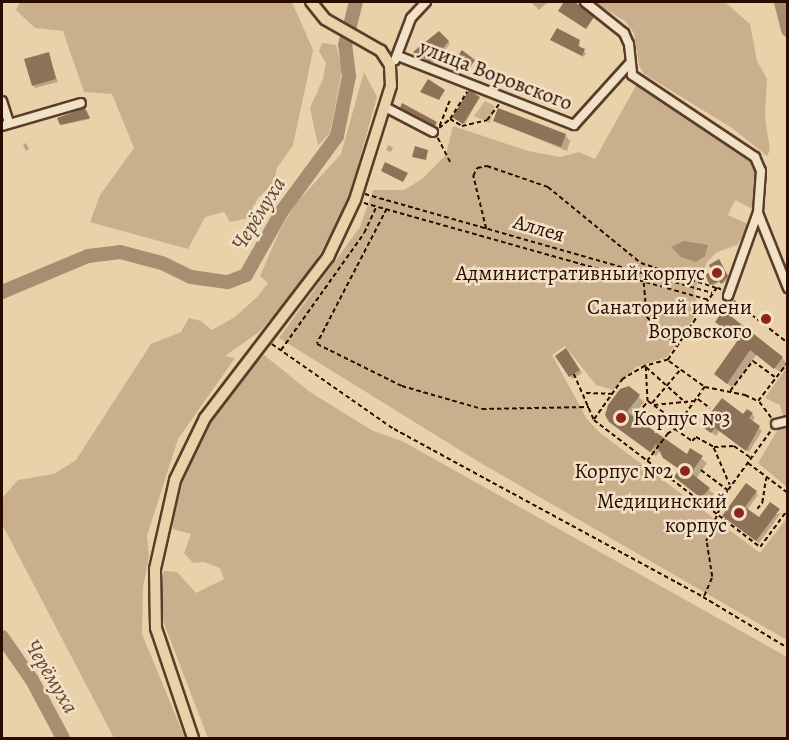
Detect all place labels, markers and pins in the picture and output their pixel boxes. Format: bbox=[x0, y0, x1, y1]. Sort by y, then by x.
place label: Административный корпус bbox=[456, 260, 705, 286]
marker: Административный корпус bbox=[710, 266, 724, 280]
place label: Санаторий имени Воровского bbox=[587, 294, 752, 344]
marker: Санаторий имени Воровского bbox=[757, 310, 775, 328]
place label: Корпус №3 bbox=[633, 405, 731, 431]
marker: Корпус №3 bbox=[614, 411, 628, 425]
place label: Корпус №2 bbox=[574, 458, 673, 484]
marker: Корпус №2 bbox=[678, 464, 692, 478]
place label: Медицинский корпус bbox=[597, 488, 727, 538]
marker: Медицинский корпус bbox=[732, 506, 746, 520]

